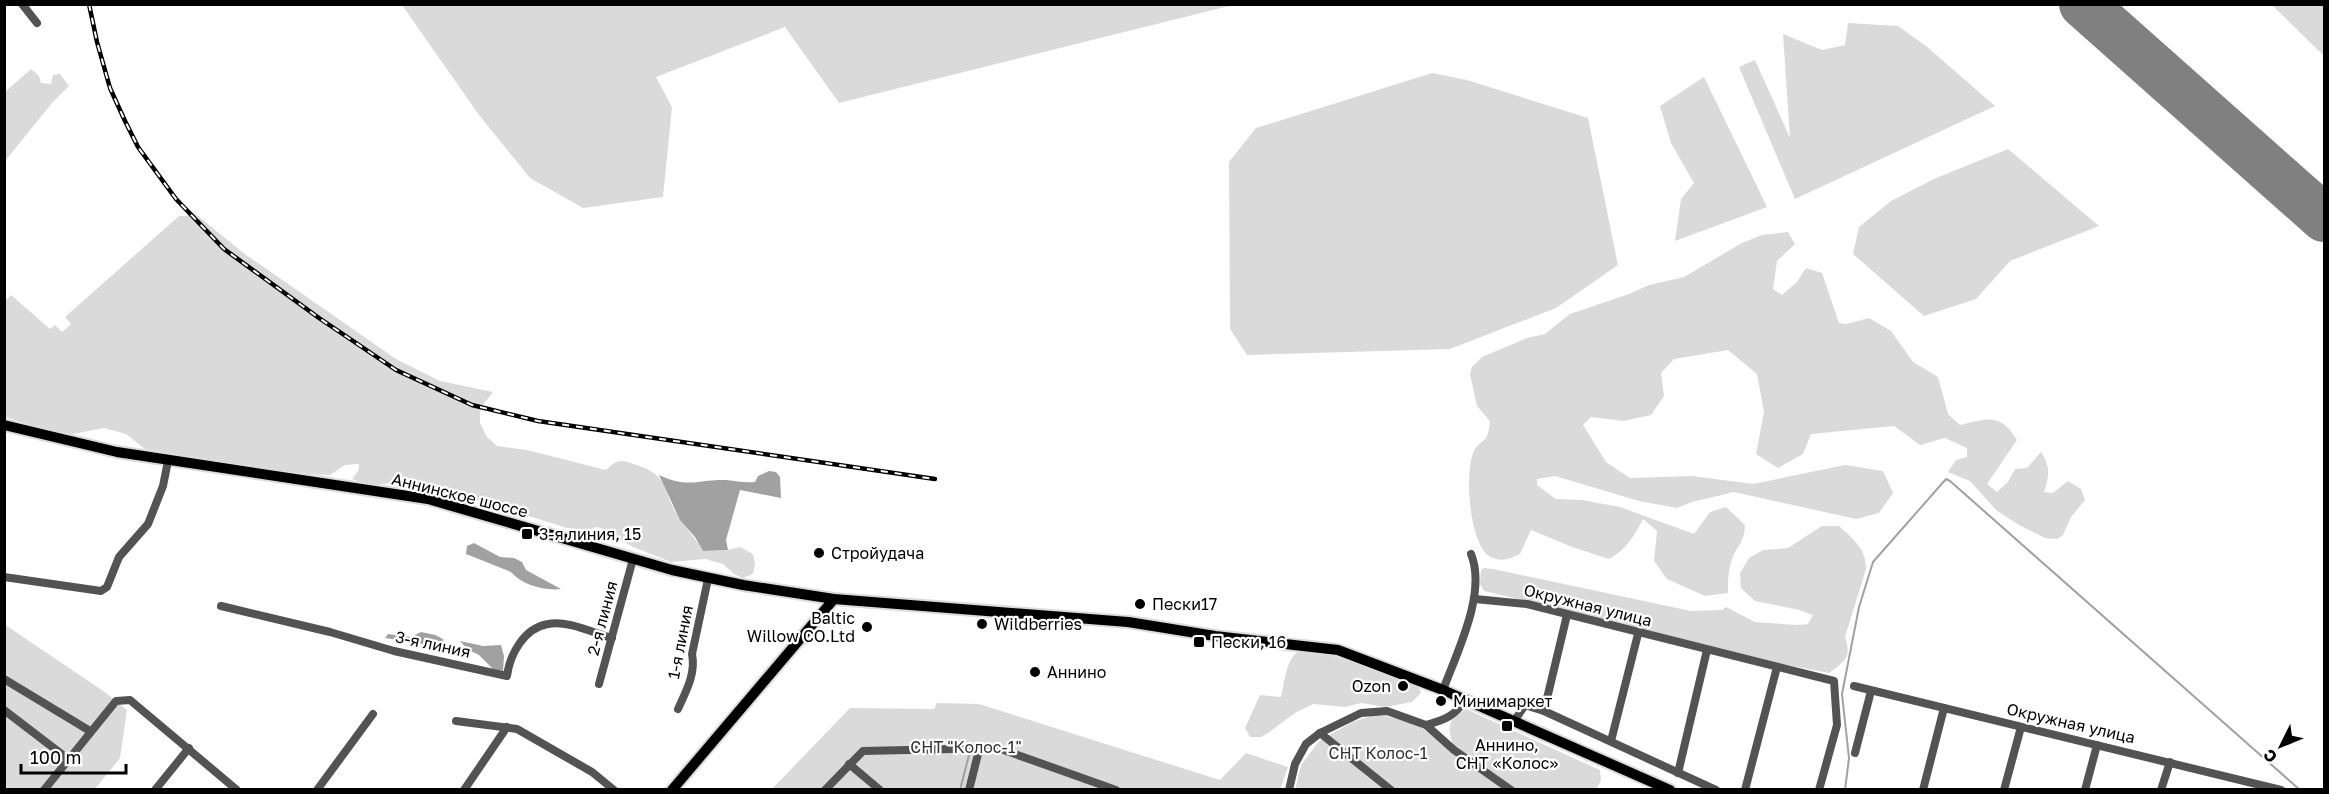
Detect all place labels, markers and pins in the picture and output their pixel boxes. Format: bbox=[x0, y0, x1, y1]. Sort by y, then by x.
place label: 3-я линия, 15 bbox=[539, 524, 641, 544]
marker: 3-я линия, 15 bbox=[520, 527, 534, 541]
place label: Стройудача bbox=[831, 543, 924, 563]
marker: Стройудача bbox=[812, 546, 826, 560]
place label: Пески17 bbox=[1152, 594, 1217, 614]
marker: Пески17 bbox=[1133, 597, 1147, 611]
place label: Baltic Willow CO.Ltd bbox=[747, 608, 855, 646]
place label: Wildberries bbox=[994, 614, 1082, 634]
marker: Wildberries bbox=[975, 617, 989, 631]
marker: Baltic Willow CO.Ltd bbox=[860, 620, 874, 634]
place label: Пески, 16 bbox=[1211, 632, 1286, 652]
marker: Пески, 16 bbox=[1192, 635, 1206, 649]
place label: Аннино bbox=[1047, 662, 1106, 682]
marker: Аннино bbox=[1028, 665, 1042, 679]
place label: Ozon bbox=[1352, 676, 1391, 696]
marker: Ozon bbox=[1396, 679, 1410, 693]
place label: Минимаркет bbox=[1453, 691, 1552, 711]
marker: Минимаркет bbox=[1434, 694, 1448, 708]
marker: Аннино, СНТ «Колос» bbox=[1500, 719, 1514, 733]
place label: Аннино, СНТ «Колос» bbox=[1456, 735, 1558, 773]

